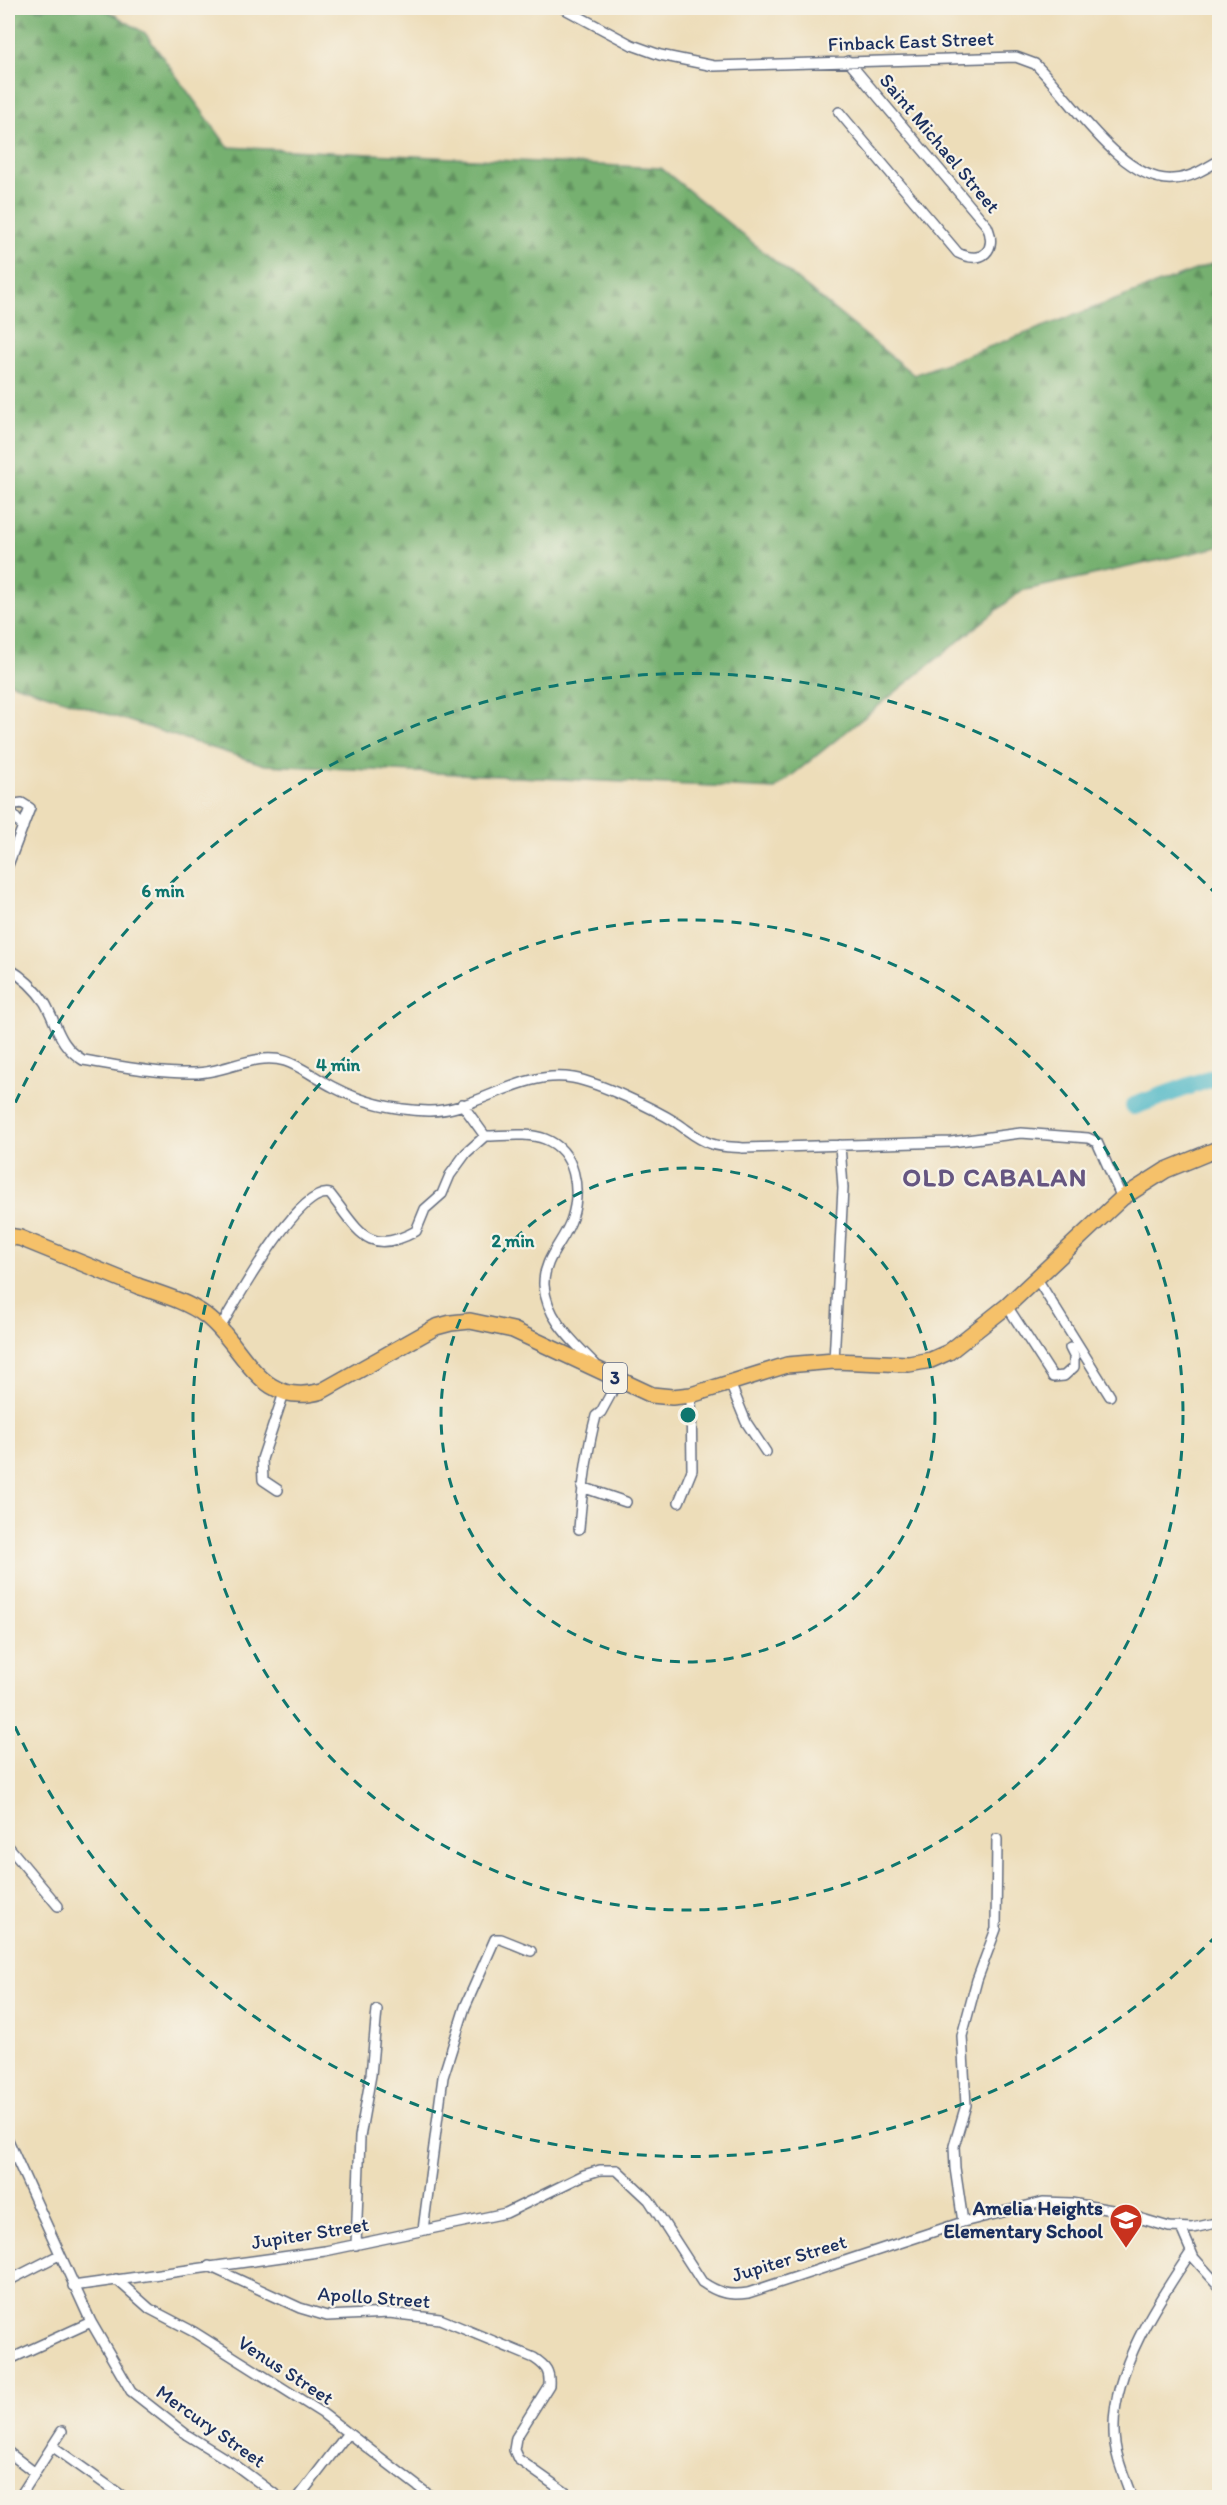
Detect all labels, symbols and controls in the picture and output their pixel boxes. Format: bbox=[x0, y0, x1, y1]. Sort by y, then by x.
street label: Finback East Street bbox=[827, 26, 995, 56]
street label: Saint Michael Street bbox=[875, 68, 1006, 218]
text: 6 min bbox=[142, 880, 185, 902]
text: 4 min bbox=[316, 1054, 361, 1076]
district label: OLD CABALAN bbox=[902, 1161, 1088, 1193]
text: 2 min bbox=[492, 1230, 535, 1252]
road number: 3 bbox=[603, 1363, 627, 1393]
centre of rings bbox=[678, 1405, 698, 1425]
place label: Amelia Heights Elementary School bbox=[944, 2196, 1103, 2244]
school or university icon: Amelia Heights Elementary School bbox=[1108, 2202, 1144, 2249]
street label: Jupiter Street bbox=[249, 2212, 371, 2254]
street label: Jupiter Street bbox=[729, 2229, 849, 2287]
street label: Apollo Street bbox=[317, 2281, 431, 2313]
street label: Venus Street bbox=[234, 2330, 339, 2410]
street label: Mercury Street bbox=[152, 2379, 270, 2473]

